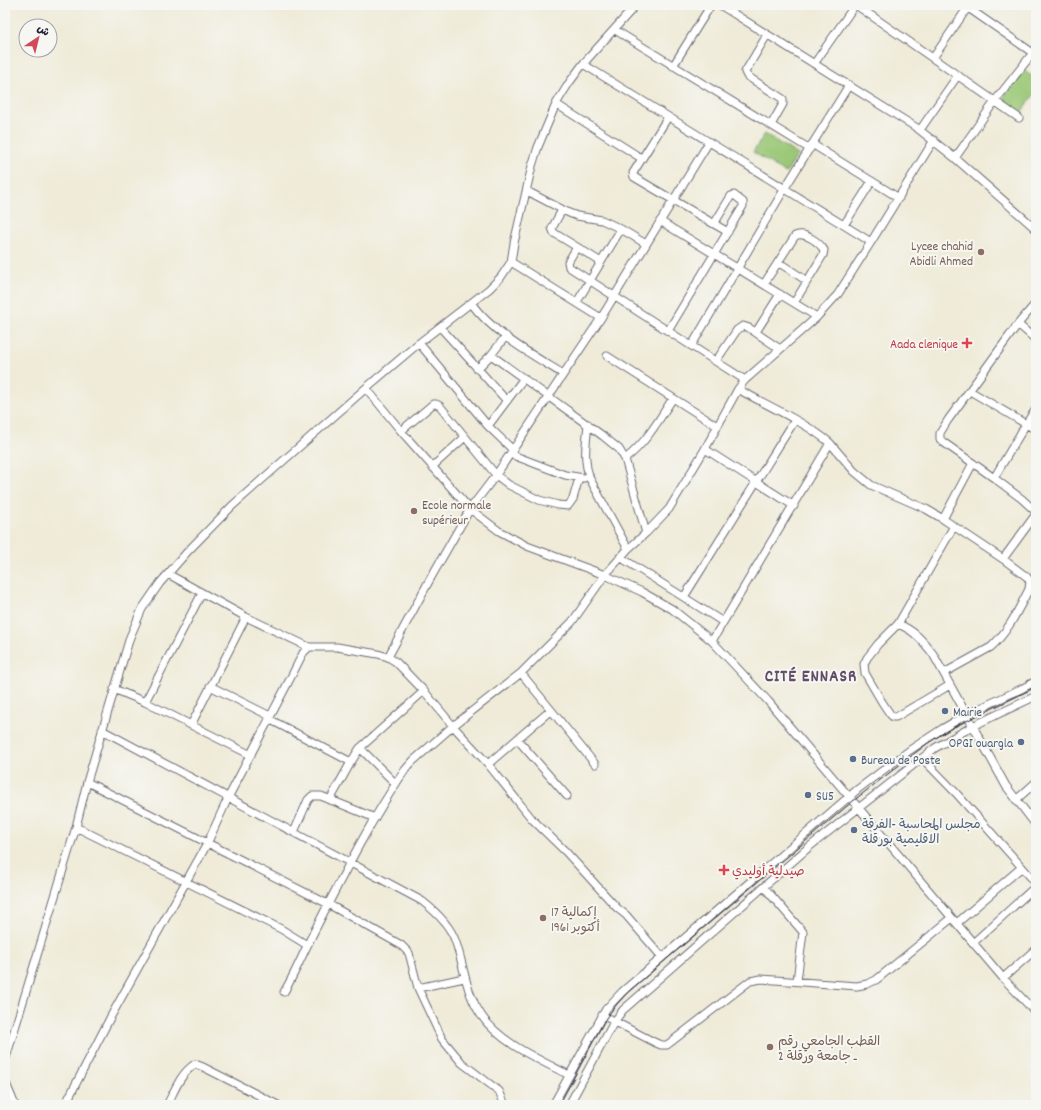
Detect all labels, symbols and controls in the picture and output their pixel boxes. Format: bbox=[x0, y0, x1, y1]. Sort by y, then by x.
north arrow bbox=[18, 18, 58, 58]
text: ش bbox=[33, 21, 52, 41]
place label: Lycee chahid Abidli Ahmed bbox=[910, 238, 973, 272]
marker: Lycee chahid Abidli Ahmed bbox=[976, 247, 986, 257]
place label: Aada clenique bbox=[890, 336, 958, 355]
marker: Aada clenique bbox=[961, 337, 973, 349]
place label: Ecole normale supérieur bbox=[422, 497, 491, 531]
marker: Ecole normale supérieur bbox=[409, 506, 419, 516]
district label: CITÉ ENNASR bbox=[765, 666, 857, 690]
place label: Mairie bbox=[953, 704, 982, 723]
marker: Mairie bbox=[940, 706, 950, 716]
place label: OPGI ouargla bbox=[949, 735, 1014, 754]
marker: OPGI ouargla bbox=[1016, 737, 1026, 747]
place label: Bureau de Poste bbox=[861, 752, 941, 771]
marker: Bureau de Poste bbox=[848, 754, 858, 764]
place label: SU5 bbox=[816, 788, 834, 807]
marker: SU5 bbox=[803, 790, 813, 800]
place label: مجلس المحاسبة -الفرقة الاقليمية بورقلة bbox=[862, 816, 981, 850]
marker: مجلس المحاسبة -الفرقة الاقليمية بورقلة bbox=[849, 825, 859, 835]
place label: صيدلية أوليدي bbox=[732, 863, 805, 882]
marker: صيدلية أوليدي bbox=[719, 865, 729, 875]
place label: إكمالية 17 أكتوبر 1961 bbox=[551, 904, 600, 938]
marker: إكمالية 17 أكتوبر 1961 bbox=[538, 913, 548, 923]
place label: القطب الجامعي رقم 2 ـ جامعة ورقلة bbox=[778, 1033, 880, 1067]
marker: القطب الجامعي رقم 2 ـ جامعة ورقلة bbox=[765, 1042, 775, 1052]

